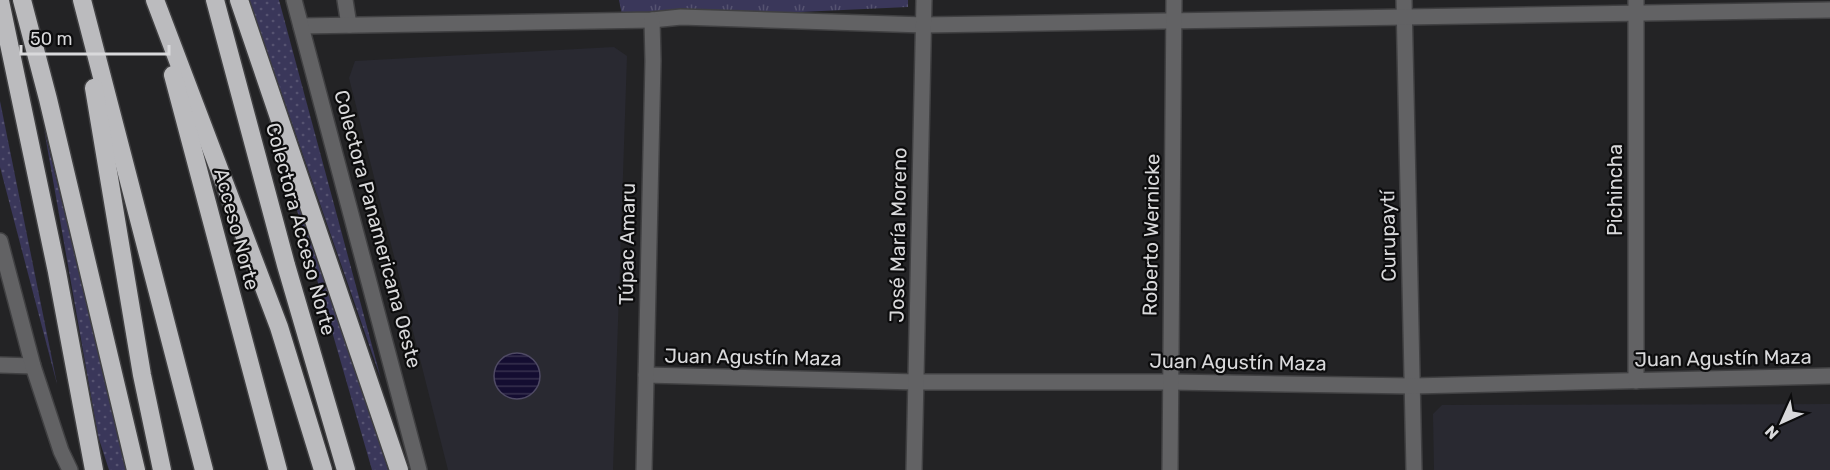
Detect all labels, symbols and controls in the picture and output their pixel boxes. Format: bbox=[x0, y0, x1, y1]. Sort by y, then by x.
scale bar bbox=[21, 18, 170, 56]
text: 50 m bbox=[30, 28, 73, 50]
street label: Colectora Panamericana Oeste bbox=[329, 87, 427, 371]
street label: Colectora Acceso Norte bbox=[261, 120, 341, 338]
street label: Pichincha bbox=[1603, 144, 1627, 236]
street label: José María Moreno bbox=[884, 147, 912, 323]
street label: Roberto Wernicke bbox=[1138, 154, 1164, 316]
street label: Acceso Norte bbox=[209, 165, 265, 293]
street label: Túpac Amaru bbox=[614, 183, 640, 305]
street label: Curupaytí bbox=[1375, 189, 1401, 282]
street label: Juan Agustín Maza bbox=[664, 343, 842, 371]
street label: Juan Agustín Maza bbox=[1634, 344, 1812, 372]
street label: Juan Agustín Maza bbox=[1149, 348, 1327, 376]
north arrow bbox=[1752, 392, 1812, 452]
text: N bbox=[1761, 421, 1783, 443]

